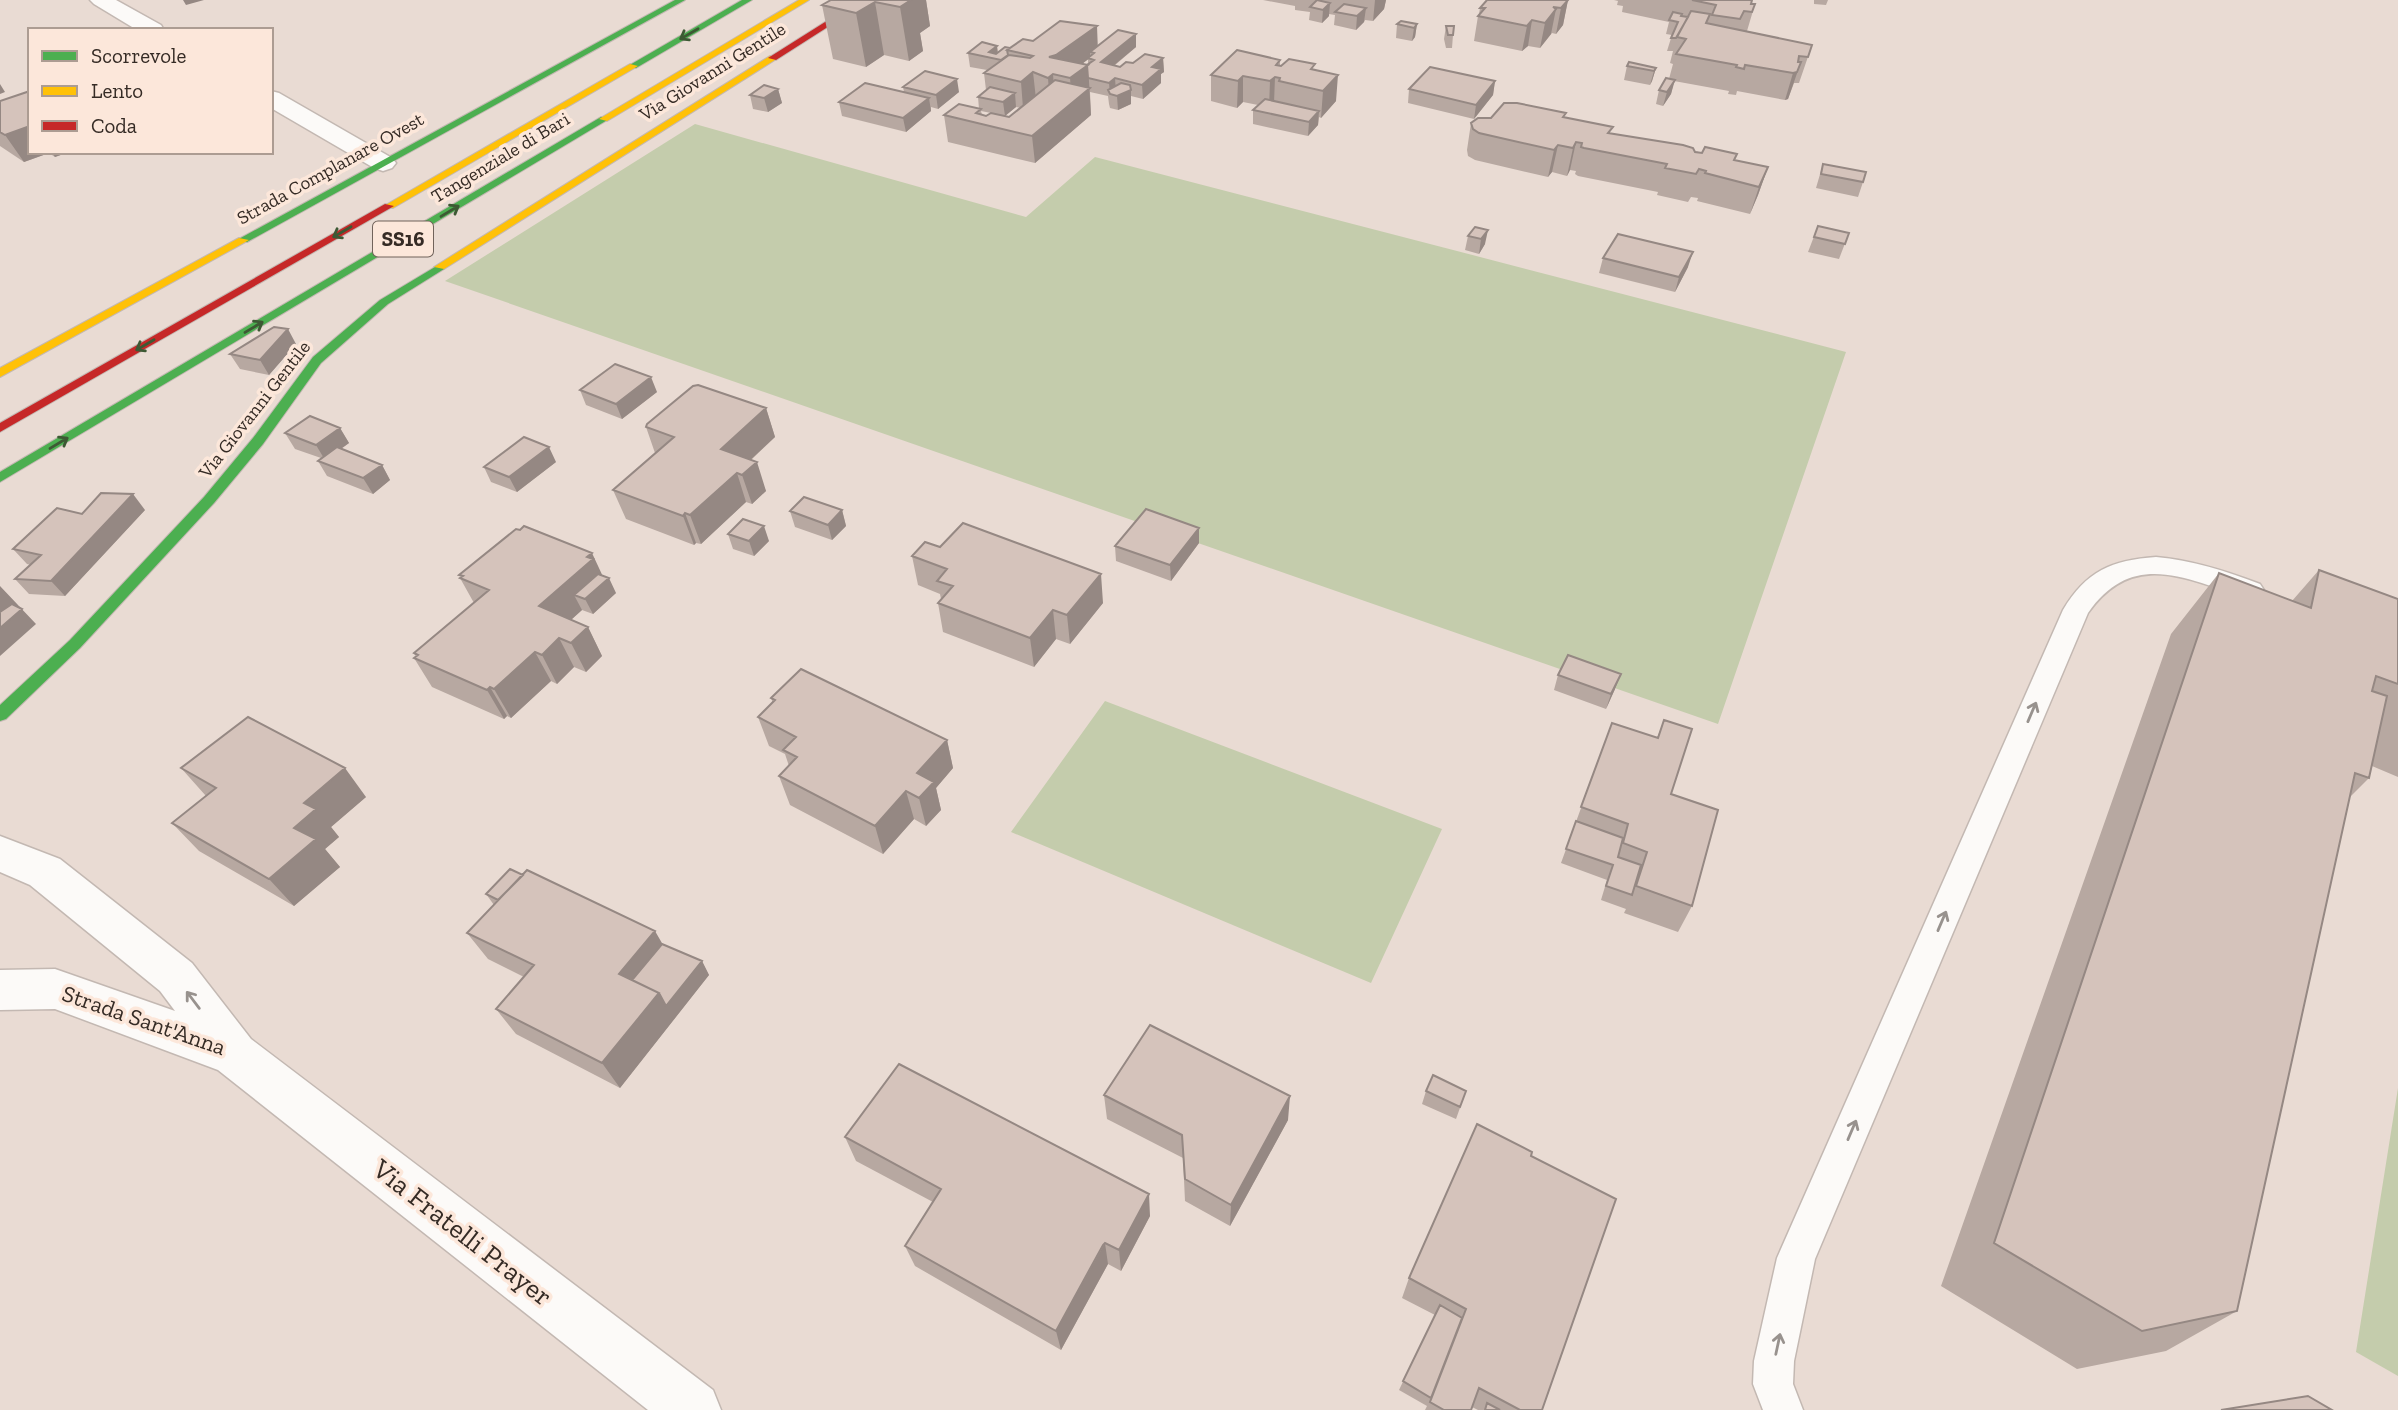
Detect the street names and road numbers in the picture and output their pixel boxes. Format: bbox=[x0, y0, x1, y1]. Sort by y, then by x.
street label: Via Giovanni Gentile bbox=[634, 17, 790, 126]
street label: Strada Complanare Ovest bbox=[233, 107, 428, 229]
street label: Tangenziale di Bari bbox=[427, 107, 574, 208]
road number: SS16 bbox=[373, 222, 433, 256]
street label: Via Giovanni Gentile bbox=[193, 336, 315, 483]
street label: Strada Sant'Anna bbox=[59, 979, 229, 1061]
street label: Via Fratelli Prayer bbox=[366, 1152, 559, 1313]

